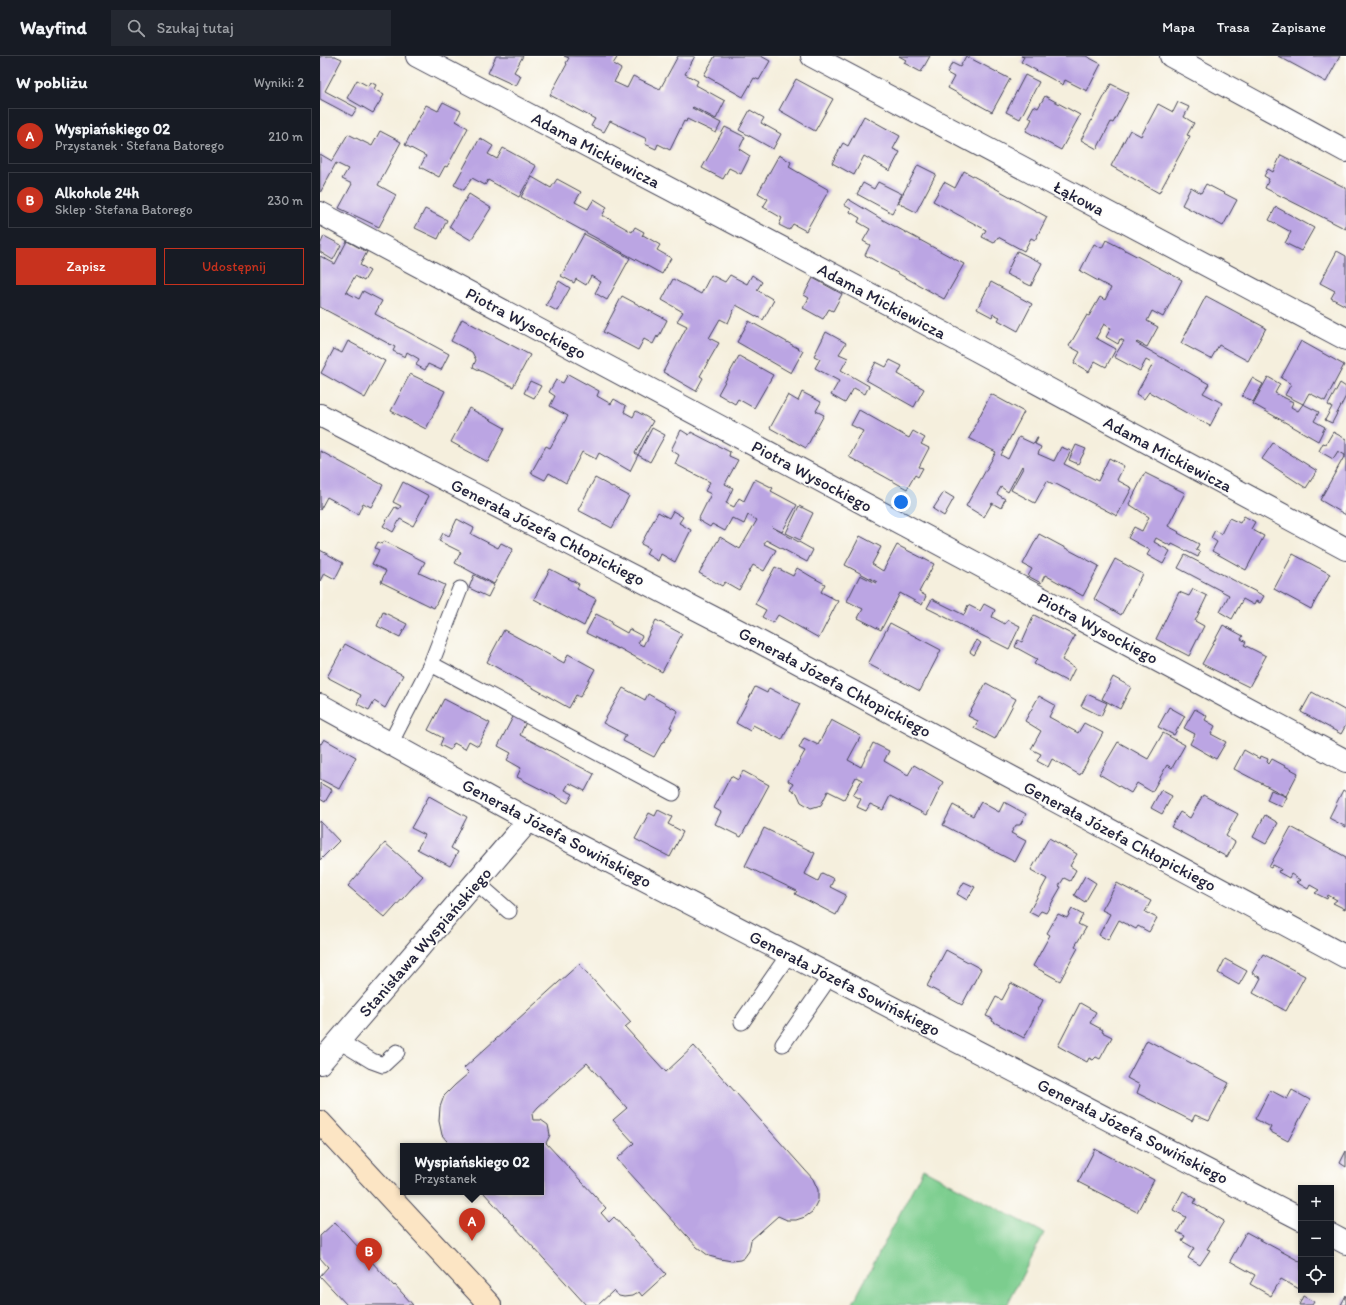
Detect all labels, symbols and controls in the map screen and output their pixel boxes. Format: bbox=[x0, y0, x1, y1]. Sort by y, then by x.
search box bbox=[111, 10, 391, 46]
text: Wayfind bbox=[20, 16, 87, 39]
icon: search bbox=[125, 17, 147, 39]
text: Szukaj tutaj bbox=[157, 19, 234, 37]
text: Mapa bbox=[1162, 19, 1195, 36]
text: Trasa bbox=[1217, 19, 1250, 36]
text: Zapisane bbox=[1272, 19, 1326, 36]
text: W pobliżu bbox=[16, 72, 87, 92]
text: Wyniki: 2 bbox=[254, 75, 304, 90]
street label: Adama Mickiewicza bbox=[528, 108, 664, 192]
text: Wyspiańskiego 02 bbox=[55, 120, 170, 138]
text: A bbox=[26, 129, 34, 144]
text: 210 m bbox=[268, 129, 303, 144]
text: Przystanek · Stefana Batorego bbox=[55, 138, 224, 153]
street label: Łąkowa bbox=[1050, 176, 1108, 220]
text: Alkohole 24h bbox=[55, 184, 139, 202]
text: B bbox=[26, 193, 34, 208]
text: 230 m bbox=[267, 193, 303, 208]
text: Sklep · Stefana Batorego bbox=[55, 202, 193, 217]
button: Zapisz bbox=[16, 248, 156, 285]
button: Udostępnij bbox=[164, 248, 304, 285]
street label: Adama Mickiewicza bbox=[814, 259, 950, 343]
street label: Piotra Wysockiego bbox=[462, 283, 590, 363]
street label: Adama Mickiewicza bbox=[1100, 412, 1236, 496]
street label: Piotra Wysockiego bbox=[748, 436, 876, 516]
street label: Generała Józefa Chłopickiego bbox=[448, 474, 648, 590]
your location bbox=[891, 492, 911, 512]
street label: Piotra Wysockiego bbox=[1034, 588, 1162, 668]
street label: Generała Józefa Chłopickiego bbox=[735, 623, 935, 741]
street label: Generała Józefa Sowińskiego bbox=[459, 774, 655, 892]
street label: Generała Józefa Chłopickiego bbox=[1020, 777, 1220, 895]
street label: Stanisława Wyspiańskiego bbox=[355, 863, 495, 1021]
street label: Generała Józefa Sowińskiego bbox=[746, 926, 944, 1040]
street label: Generała Józefa Sowińskiego bbox=[1034, 1074, 1232, 1188]
popup bbox=[400, 1143, 544, 1195]
text: Wyspiańskiego 02 bbox=[414, 1153, 530, 1171]
text: Przystanek bbox=[414, 1171, 477, 1186]
map controls bbox=[1298, 1185, 1334, 1293]
button: + bbox=[1298, 1185, 1334, 1221]
pin: A bbox=[459, 1208, 485, 1241]
button: − bbox=[1298, 1221, 1334, 1257]
pin: B bbox=[356, 1238, 382, 1271]
button: locate bbox=[1298, 1257, 1334, 1293]

